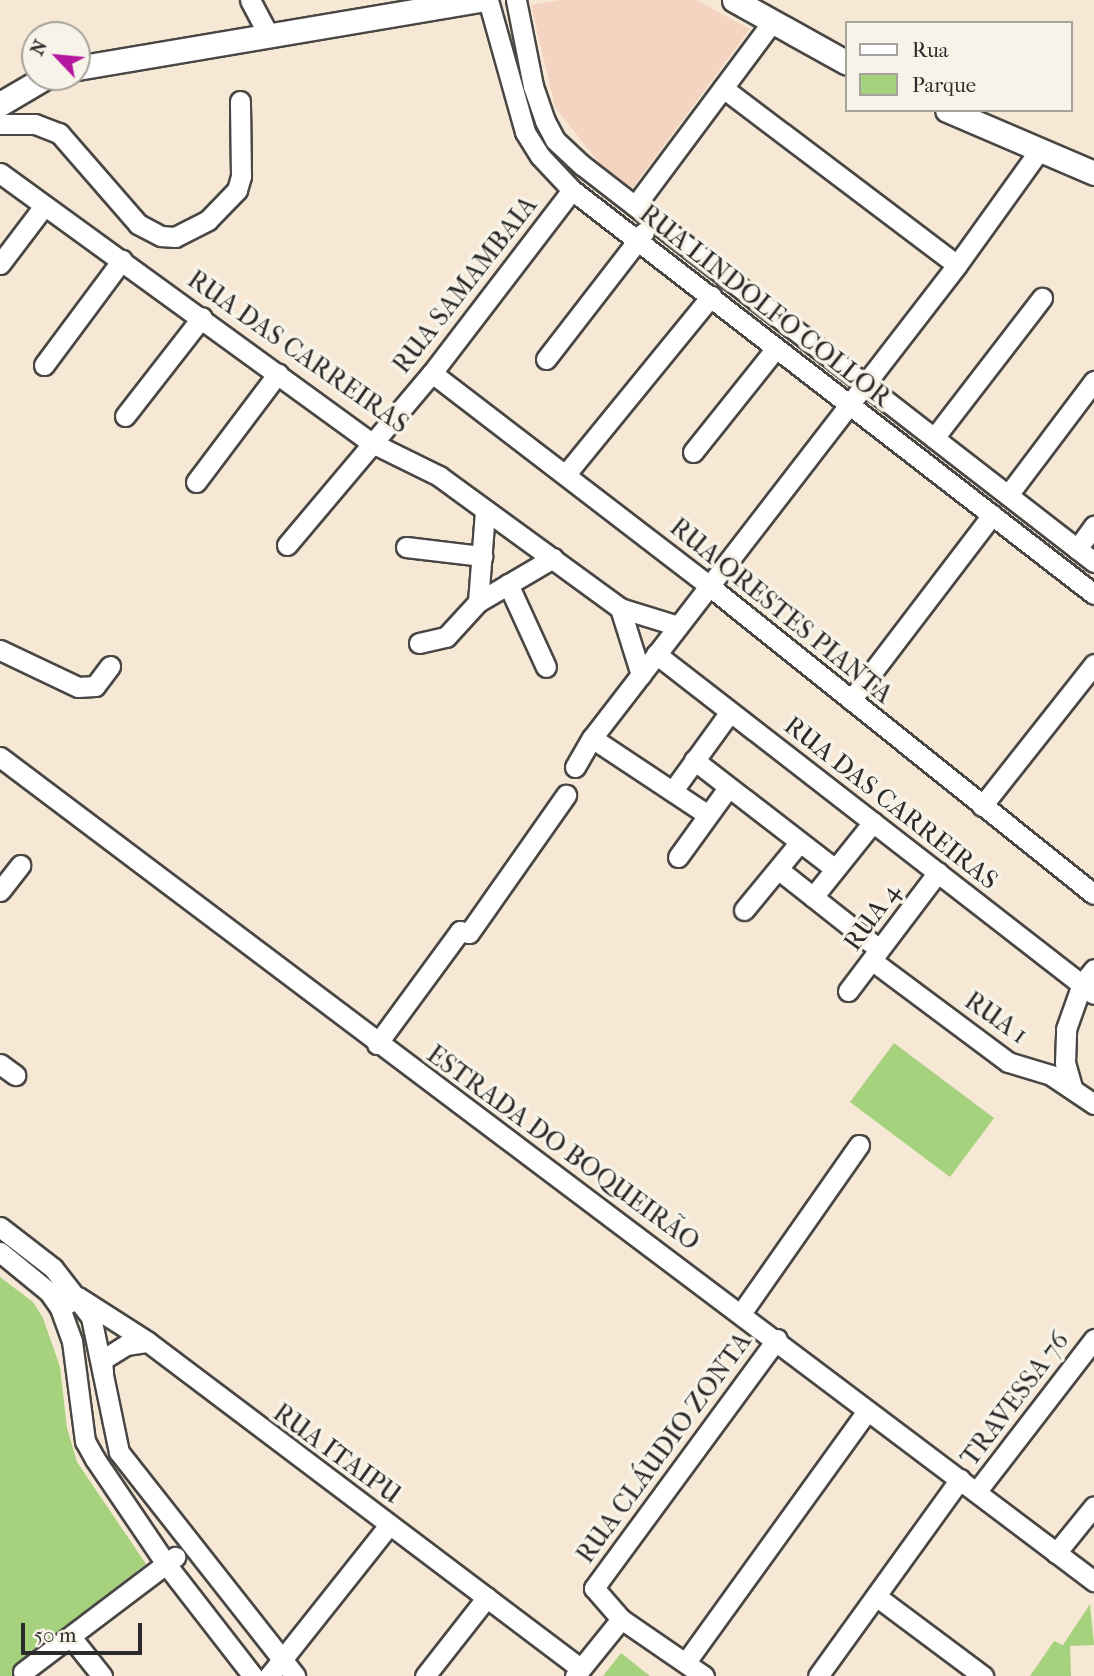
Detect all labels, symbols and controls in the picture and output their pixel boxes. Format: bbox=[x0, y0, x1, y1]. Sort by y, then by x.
north arrow bbox=[21, 21, 91, 91]
legend bbox=[846, 21, 1073, 112]
text: N bbox=[26, 36, 52, 59]
text: Rua bbox=[912, 38, 949, 62]
text: Parque bbox=[912, 73, 976, 97]
street label: RUA SAMAMBAIA bbox=[386, 190, 544, 380]
street label: RUA LINDOLFO COLLOR bbox=[633, 198, 897, 414]
street label: RUA DAS CARREIRAS bbox=[181, 264, 415, 440]
street label: RUA ORESTES PIANTA bbox=[663, 512, 899, 710]
street label: RUA DAS CARREIRAS bbox=[778, 710, 1004, 896]
street label: RUA 4 bbox=[837, 877, 907, 957]
street label: RUA 1 bbox=[958, 985, 1034, 1051]
street label: ESTRADA DO BOQUEIRÃO bbox=[421, 1039, 705, 1257]
street label: TRAVESSA 76 bbox=[954, 1326, 1076, 1472]
street label: RUA CLÁUDIO ZONTA bbox=[570, 1327, 758, 1569]
street label: RUA ITAIPU bbox=[267, 1397, 407, 1511]
scale bar bbox=[24, 1610, 145, 1654]
text: 50 m bbox=[34, 1623, 77, 1647]

